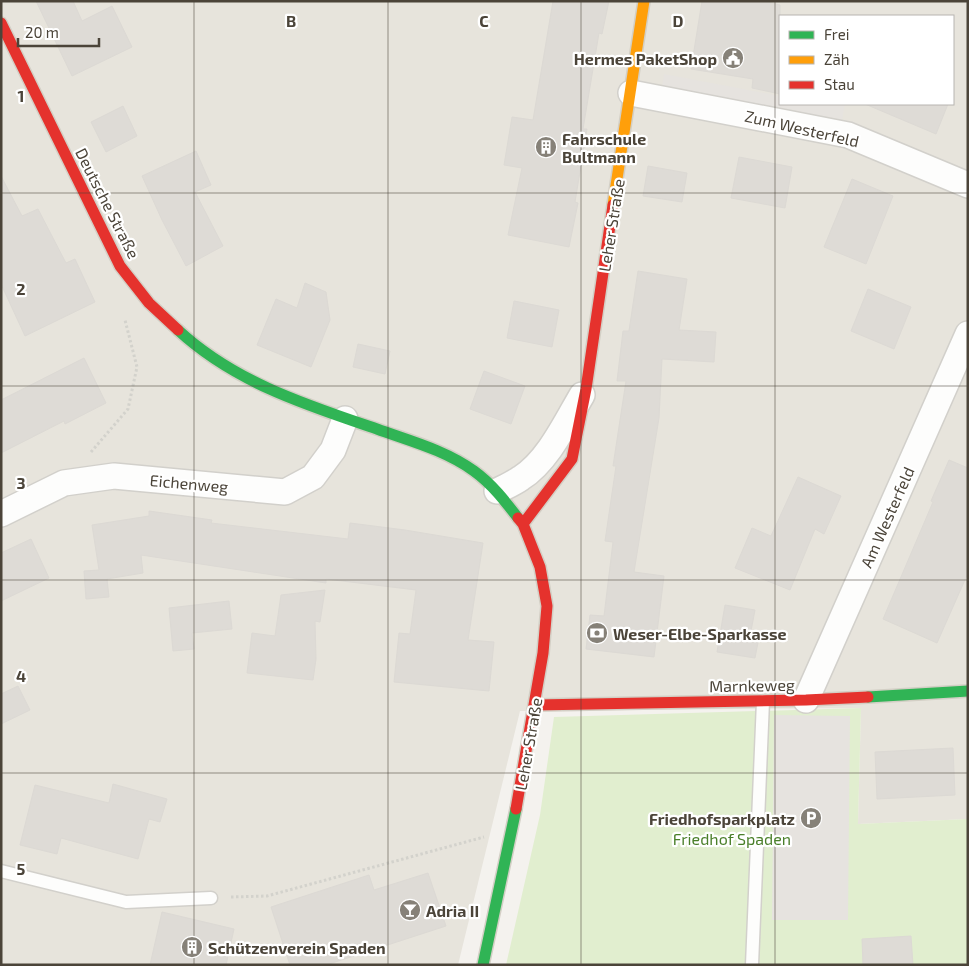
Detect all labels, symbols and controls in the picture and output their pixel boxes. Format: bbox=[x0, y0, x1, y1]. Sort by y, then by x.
text: B bbox=[286, 11, 296, 30]
text: C bbox=[479, 11, 489, 30]
text: D bbox=[673, 11, 684, 30]
scale bar bbox=[18, 15, 99, 47]
legend bbox=[779, 15, 954, 105]
text: 20 m bbox=[25, 23, 59, 41]
text: Frei bbox=[824, 25, 849, 43]
public building icon: Hermes PaketShop bbox=[721, 46, 745, 70]
place label: Hermes PaketShop bbox=[574, 49, 717, 68]
text: Zäh bbox=[824, 50, 849, 68]
text: Stau bbox=[824, 75, 855, 93]
text: 1 bbox=[18, 86, 24, 105]
street label: Zum Westerfeld bbox=[743, 106, 861, 150]
place label: Fahrschule Bultmann bbox=[562, 129, 646, 166]
building icon: Fahrschule Bultmann bbox=[534, 135, 558, 159]
street label: Deutsche Straße bbox=[72, 145, 144, 261]
street label: Leher Straße bbox=[594, 177, 628, 273]
text: 2 bbox=[16, 279, 26, 298]
street label: Am Westerfeld bbox=[856, 464, 918, 570]
street label: Eichenweg bbox=[149, 470, 229, 496]
text: 3 bbox=[16, 473, 26, 492]
bank icon: Weser-Elbe-Sparkasse bbox=[585, 621, 609, 645]
place label: Weser-Elbe-Sparkasse bbox=[613, 624, 787, 643]
text: 4 bbox=[16, 666, 26, 685]
street label: Marnkeweg bbox=[709, 675, 795, 695]
street label: Leher Straße bbox=[510, 696, 546, 792]
parking icon: Friedhofsparkplatz bbox=[799, 806, 823, 830]
place label: Friedhofsparkplatz bbox=[649, 809, 795, 828]
park label: Friedhof Spaden bbox=[673, 829, 791, 848]
text: 5 bbox=[17, 859, 26, 878]
bar icon: Adria II bbox=[398, 898, 422, 922]
place label: Adria II bbox=[426, 901, 479, 920]
building icon: Schützenverein Spaden bbox=[180, 935, 204, 959]
place label: Schützenverein Spaden bbox=[208, 938, 386, 957]

